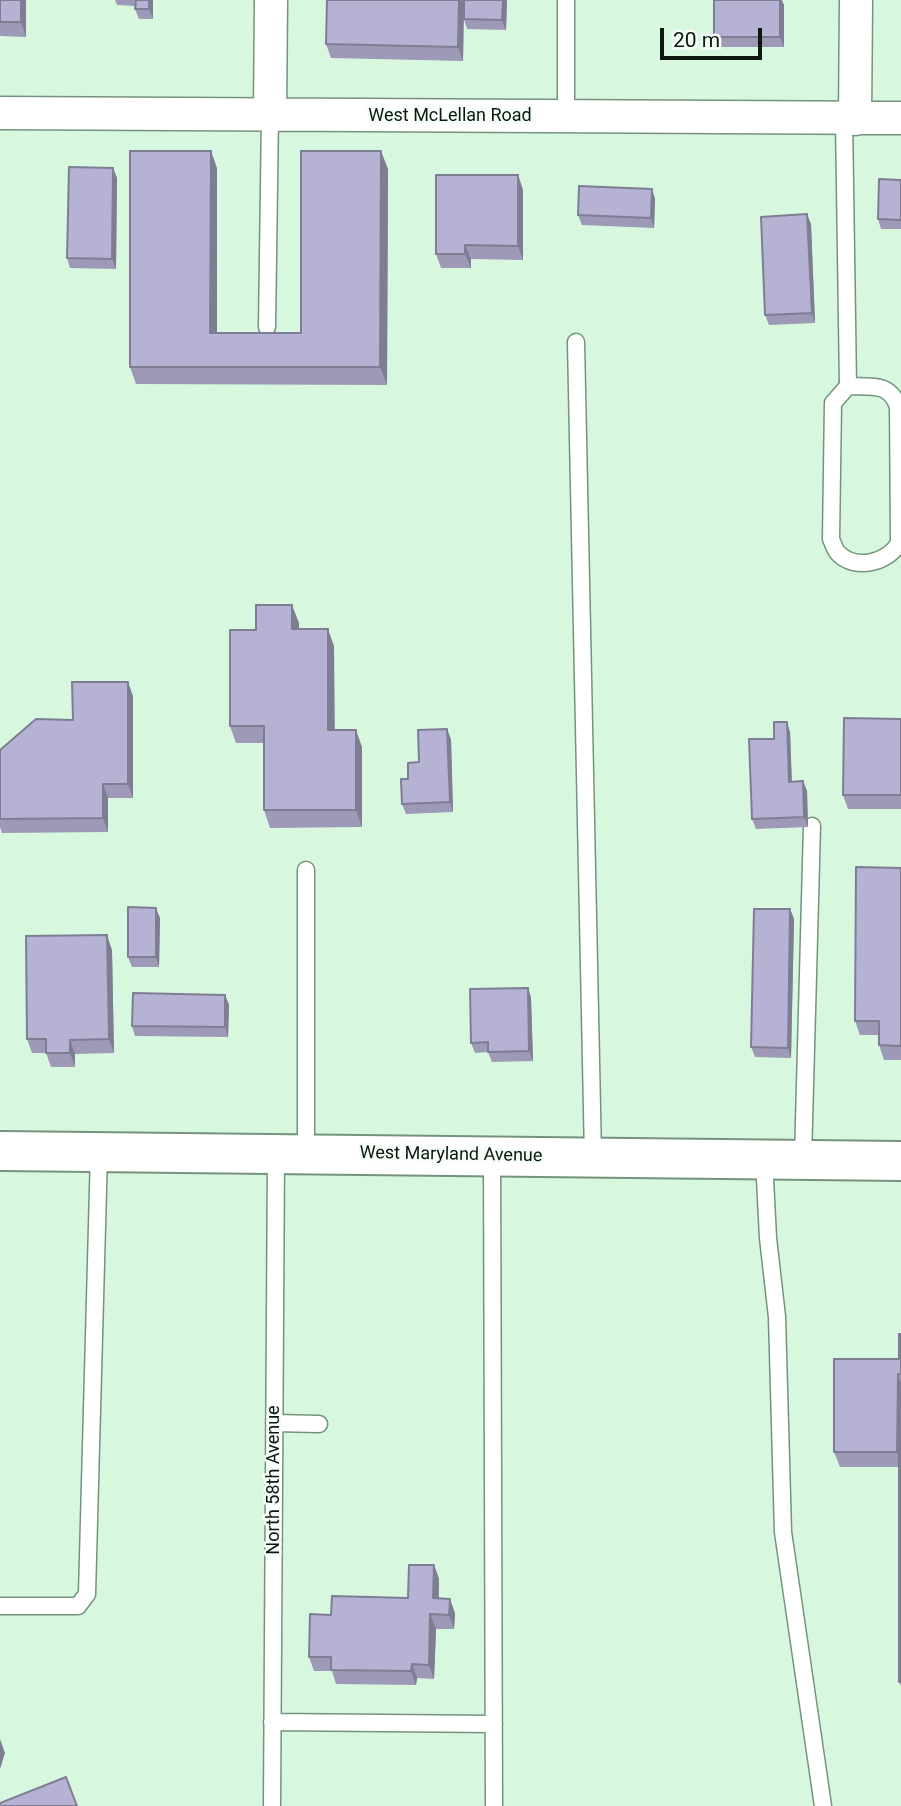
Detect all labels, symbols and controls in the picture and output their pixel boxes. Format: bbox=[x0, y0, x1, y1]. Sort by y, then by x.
scale bar bbox=[663, 14, 764, 58]
text: 20 m bbox=[673, 28, 720, 52]
street label: West McLellan Road bbox=[368, 105, 532, 127]
street label: West Maryland Avenue bbox=[359, 1143, 543, 1167]
street label: North 58th Avenue bbox=[263, 1405, 285, 1555]

